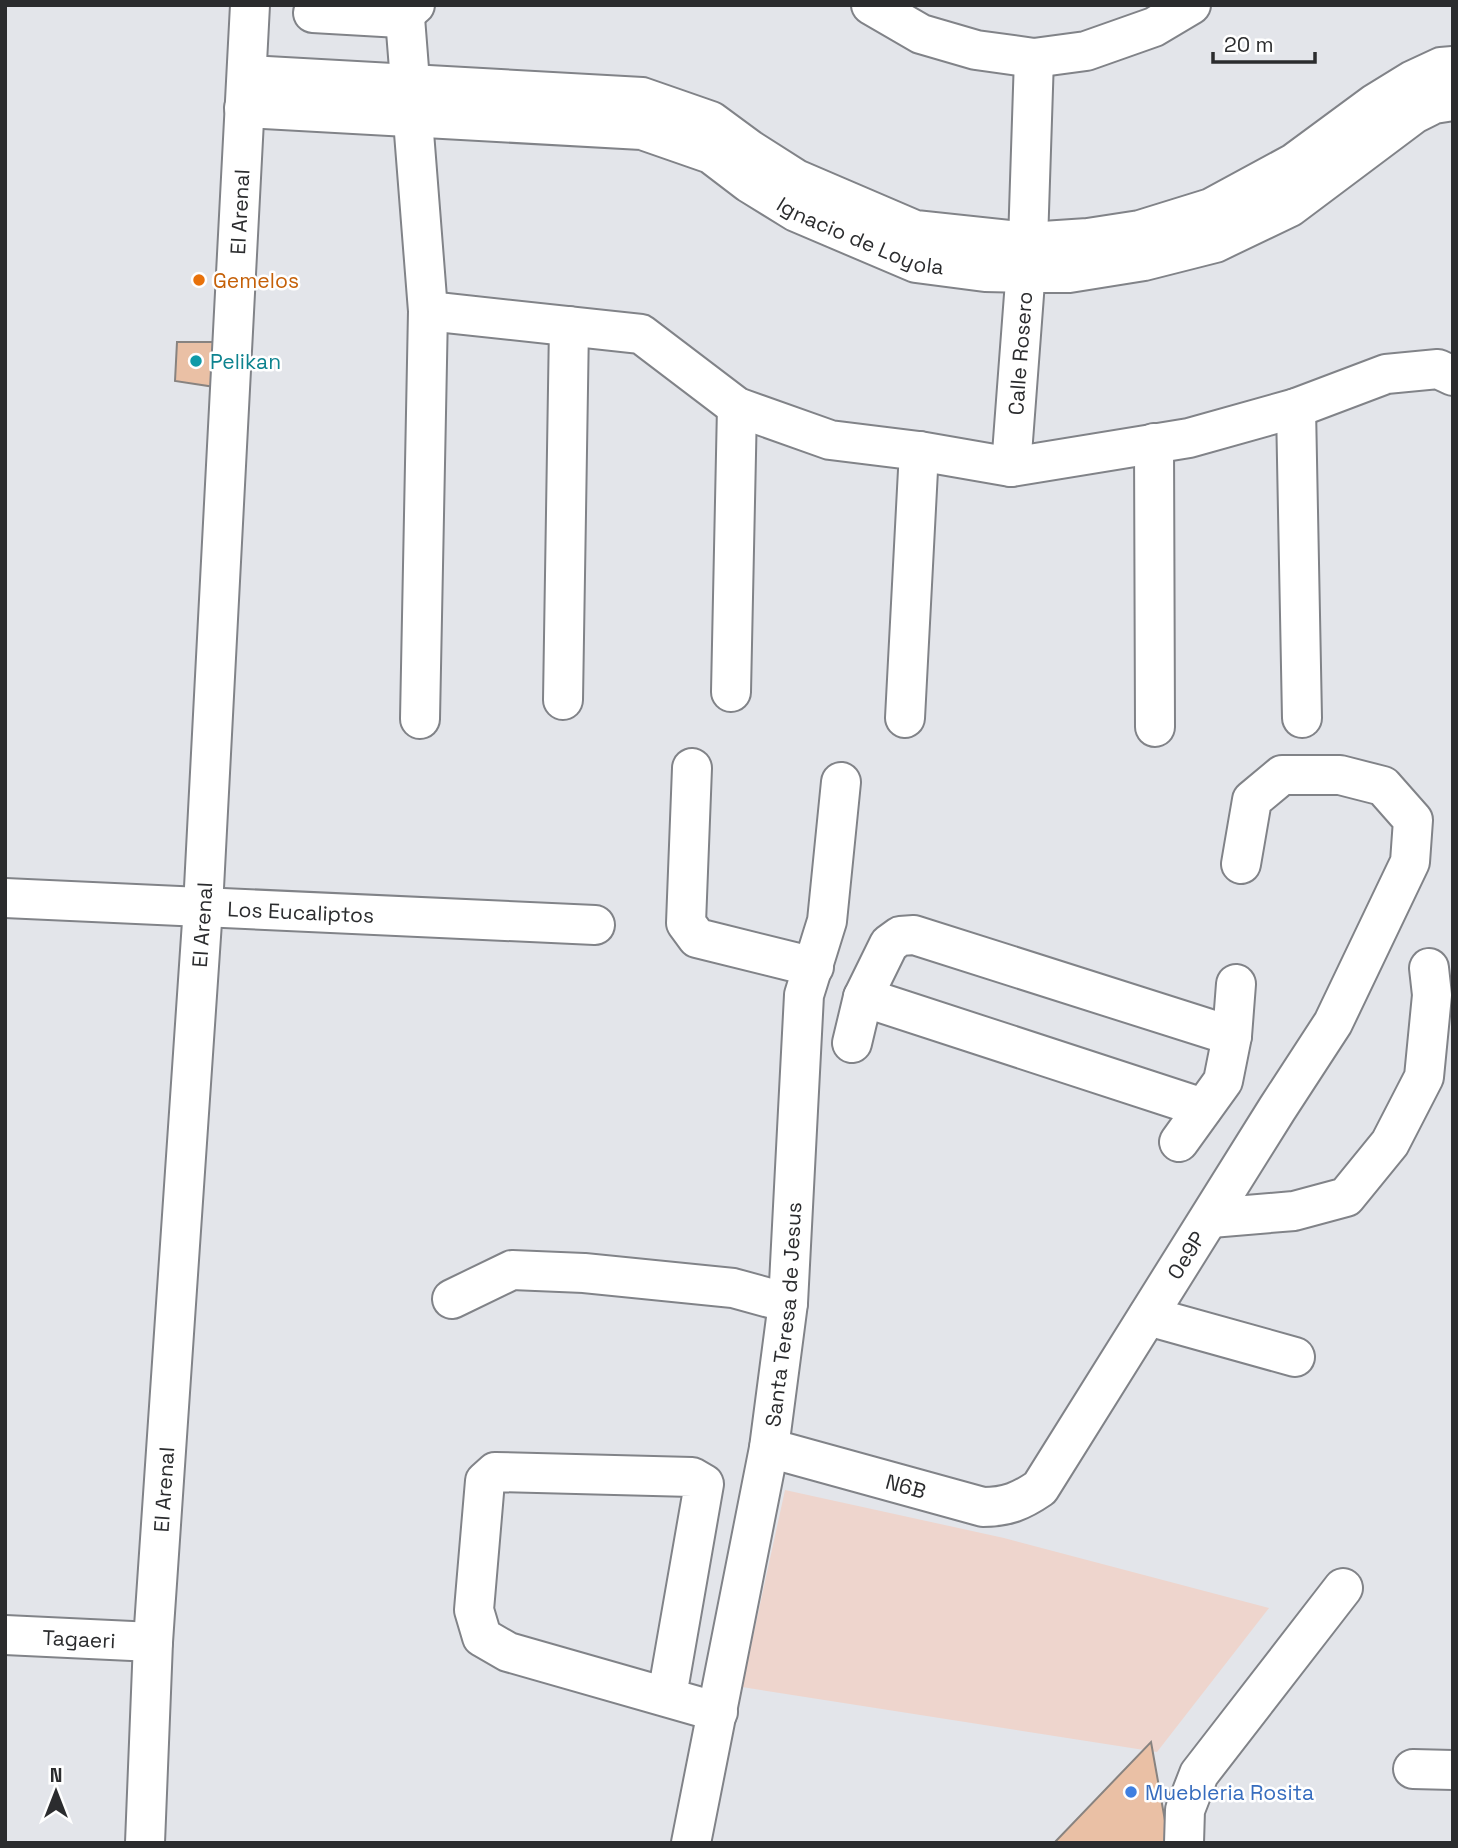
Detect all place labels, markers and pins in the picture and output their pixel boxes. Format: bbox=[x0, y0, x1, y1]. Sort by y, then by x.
place label: Gemelos bbox=[213, 267, 299, 294]
marker: Gemelos bbox=[191, 272, 207, 288]
place label: Pelikan bbox=[210, 348, 281, 375]
marker: Pelikan bbox=[188, 353, 204, 369]
place label: Muebleria Rosita bbox=[1145, 1779, 1314, 1806]
marker: Muebleria Rosita bbox=[1123, 1784, 1139, 1800]

